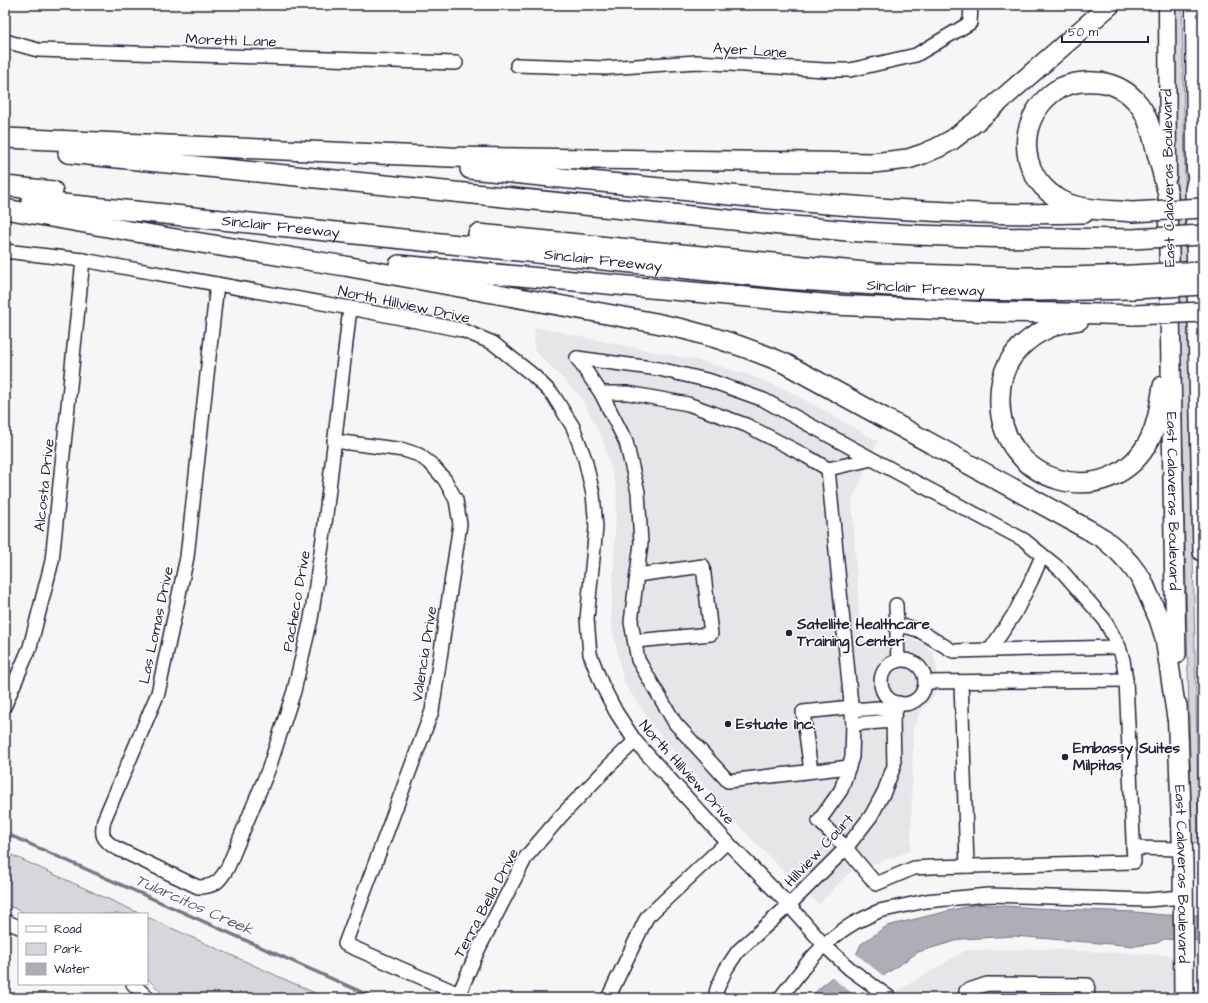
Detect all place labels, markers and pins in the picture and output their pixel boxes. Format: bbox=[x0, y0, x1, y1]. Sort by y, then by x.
place label: Satellite Healthcare Training Center bbox=[796, 614, 930, 654]
marker: Satellite Healthcare Training Center bbox=[784, 628, 794, 638]
place label: Estuate Inc. bbox=[736, 714, 815, 735]
marker: Estuate Inc. bbox=[723, 719, 733, 729]
place label: Embassy Suites Milpitas bbox=[1073, 738, 1181, 776]
marker: Embassy Suites Milpitas bbox=[1060, 752, 1070, 762]

